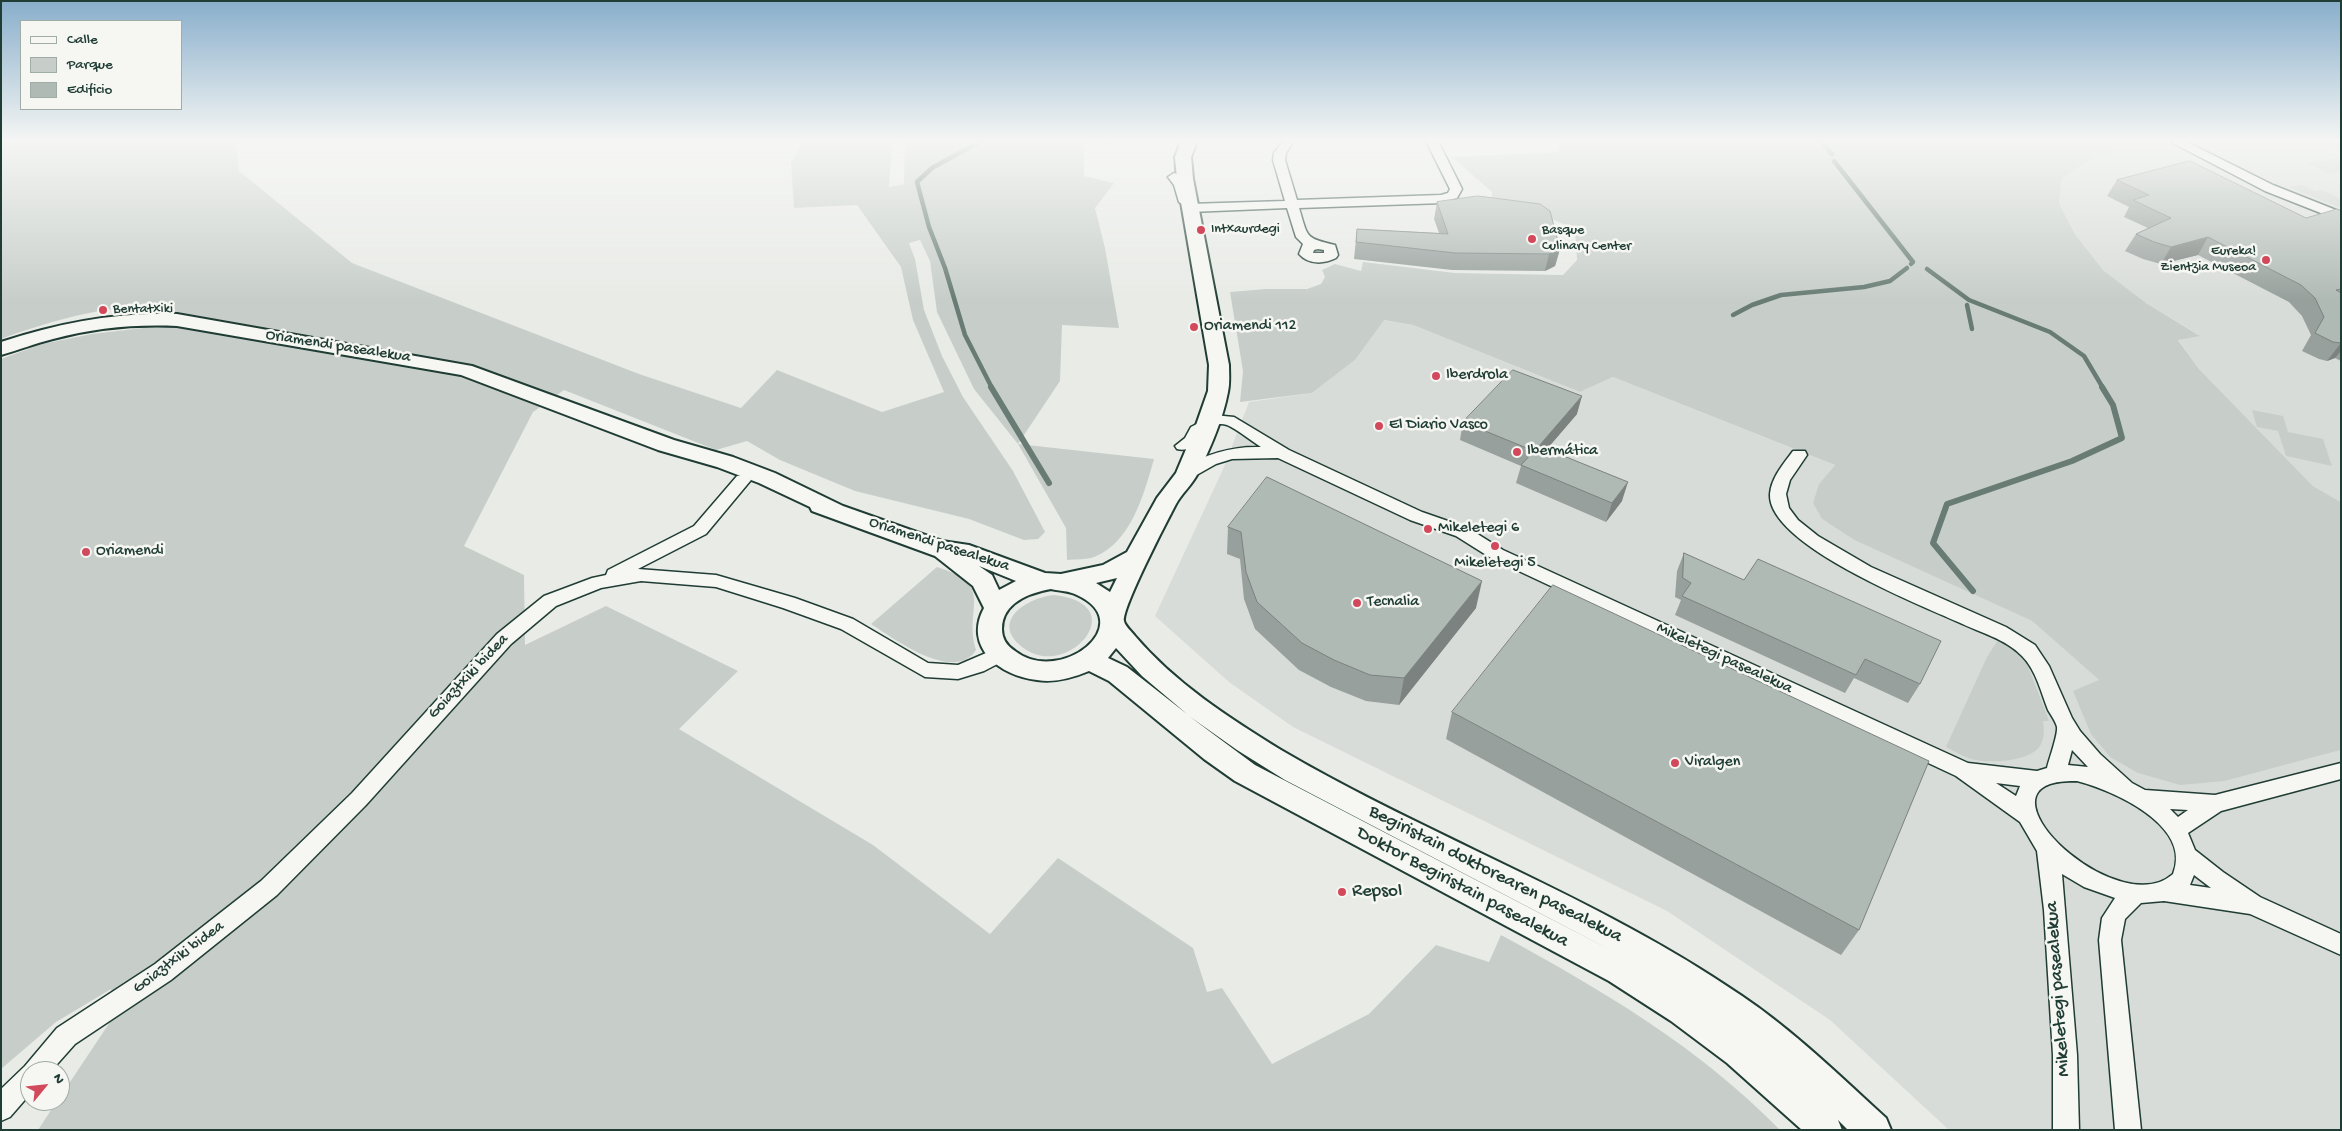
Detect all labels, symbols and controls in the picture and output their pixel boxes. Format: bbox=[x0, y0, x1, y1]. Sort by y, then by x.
legend bbox=[20, 20, 182, 110]
text: Calle bbox=[67, 31, 98, 49]
text: Parque bbox=[67, 56, 113, 74]
text: Edificio bbox=[67, 81, 112, 99]
place label: Intxaurdegi bbox=[1211, 222, 1280, 238]
place label: Basque Culinary Center bbox=[1542, 223, 1631, 256]
marker: Intxaurdegi bbox=[1195, 224, 1207, 236]
marker: Basque Culinary Center bbox=[1526, 233, 1538, 245]
place label: Eureka! Zientzia Museoa bbox=[2160, 244, 2256, 276]
marker: Eureka! Zientzia Museoa bbox=[2260, 254, 2272, 266]
place label: Bentatxiki bbox=[113, 302, 173, 318]
marker: Bentatxiki bbox=[97, 304, 109, 316]
place label: Oriamendi 112 bbox=[1204, 317, 1296, 337]
marker: Oriamendi 112 bbox=[1188, 321, 1200, 333]
street label: Oriamendi pasealekua bbox=[264, 326, 412, 368]
place label: Iberdrola bbox=[1446, 366, 1508, 386]
marker: Iberdrola bbox=[1430, 370, 1442, 382]
place label: El Diario Vasco bbox=[1389, 416, 1488, 436]
marker: El Diario Vasco bbox=[1373, 420, 1385, 432]
place label: Ibermática bbox=[1527, 442, 1598, 462]
marker: Ibermática bbox=[1511, 446, 1523, 458]
street label: Oriamendi pasealekua bbox=[866, 513, 1012, 577]
place label: Mikeletegi 6 bbox=[1438, 519, 1519, 539]
marker: Mikeletegi 6 bbox=[1422, 523, 1434, 535]
marker: Mikeletegi 5 bbox=[1489, 540, 1501, 552]
place label: Oriamendi bbox=[96, 542, 164, 562]
marker: Oriamendi bbox=[80, 546, 92, 558]
place label: Mikeletegi 5 bbox=[1454, 554, 1536, 574]
place label: Tecnalia bbox=[1367, 593, 1419, 613]
marker: Tecnalia bbox=[1351, 597, 1363, 609]
street label: Mikeletegi pasealekua bbox=[1653, 619, 1795, 699]
street label: Goiaztxiki bidea bbox=[425, 631, 513, 723]
place label: Viralgen bbox=[1685, 753, 1740, 773]
marker: Viralgen bbox=[1669, 757, 1681, 769]
street label: Begiristain doktorearen pasealekua bbox=[1364, 801, 1626, 949]
street label: Doktor Begiristain pasealekua bbox=[1352, 822, 1572, 954]
place label: Repsol bbox=[1352, 881, 1402, 903]
marker: Repsol bbox=[1336, 886, 1348, 898]
street label: Mikeletegi pasealekua bbox=[2041, 901, 2077, 1077]
street label: Goiaztxiki bidea bbox=[130, 918, 228, 998]
north arrow bbox=[20, 1061, 70, 1111]
text: N bbox=[48, 1071, 67, 1087]

